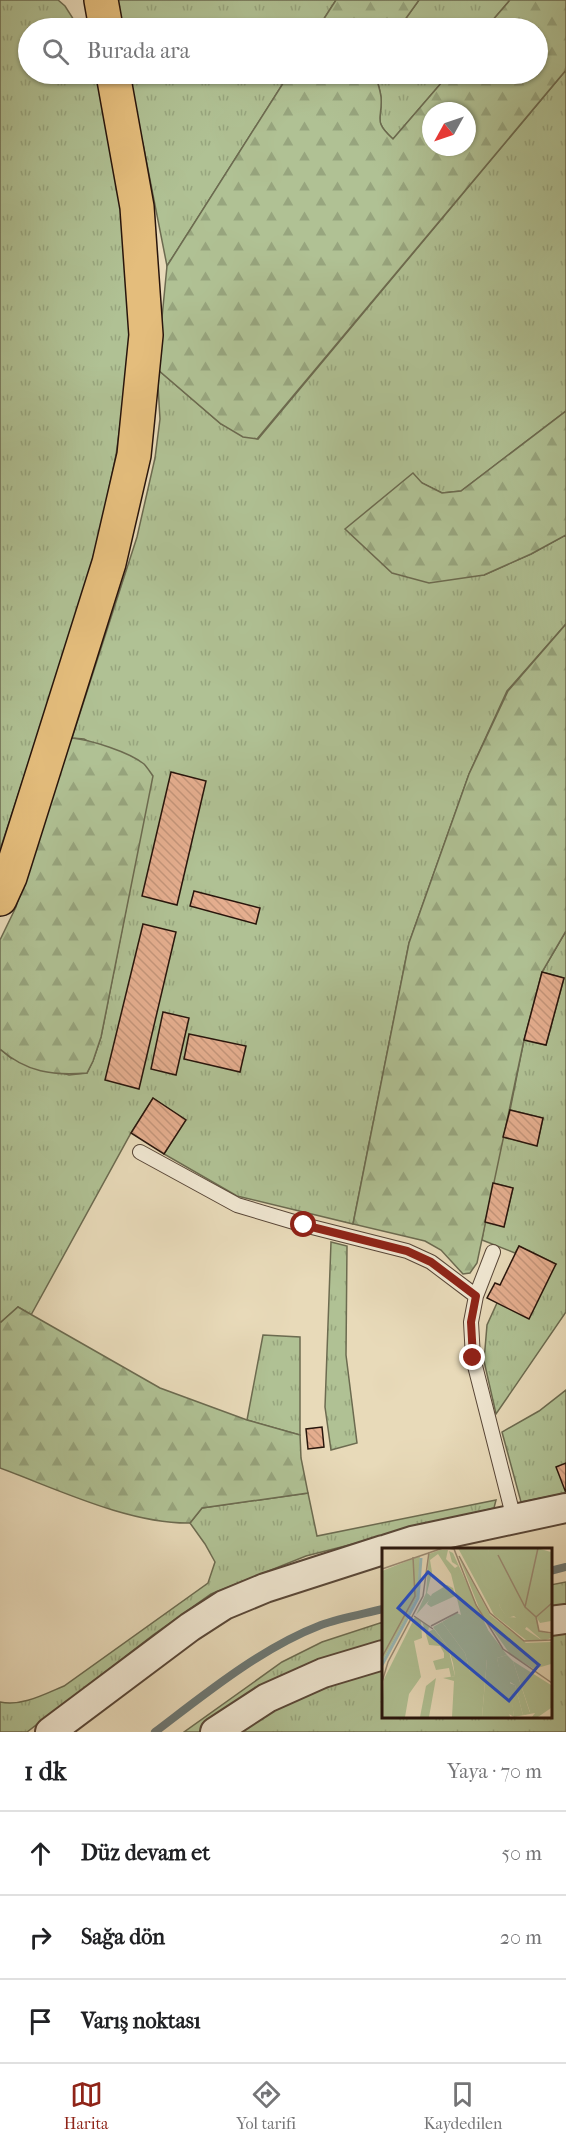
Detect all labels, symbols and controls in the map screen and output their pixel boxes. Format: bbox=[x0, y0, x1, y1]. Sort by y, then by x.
search box bbox=[18, 18, 548, 84]
icon: search bbox=[39, 35, 72, 68]
text: Burada ara bbox=[87, 38, 190, 64]
north arrow bbox=[422, 102, 476, 156]
route start bbox=[290, 1211, 316, 1237]
route end bbox=[459, 1344, 485, 1370]
inset map bbox=[382, 1548, 551, 1717]
text: 1 dk bbox=[24, 1756, 66, 1787]
text: Yaya · 70 m bbox=[447, 1760, 542, 1783]
icon: ahead bbox=[24, 1837, 57, 1870]
text: Düz devam et bbox=[81, 1840, 210, 1866]
text: 50 m bbox=[501, 1842, 542, 1865]
icon: right bbox=[24, 1921, 57, 1954]
text: Sağa dön bbox=[81, 1924, 165, 1950]
text: 20 m bbox=[500, 1926, 542, 1949]
icon: arrive bbox=[24, 2005, 57, 2038]
text: Varış noktası bbox=[81, 2008, 200, 2034]
tab: Harita bbox=[64, 2078, 109, 2133]
tab: Yol tarifi bbox=[236, 2078, 296, 2133]
tab: Kaydedilen bbox=[424, 2078, 502, 2133]

